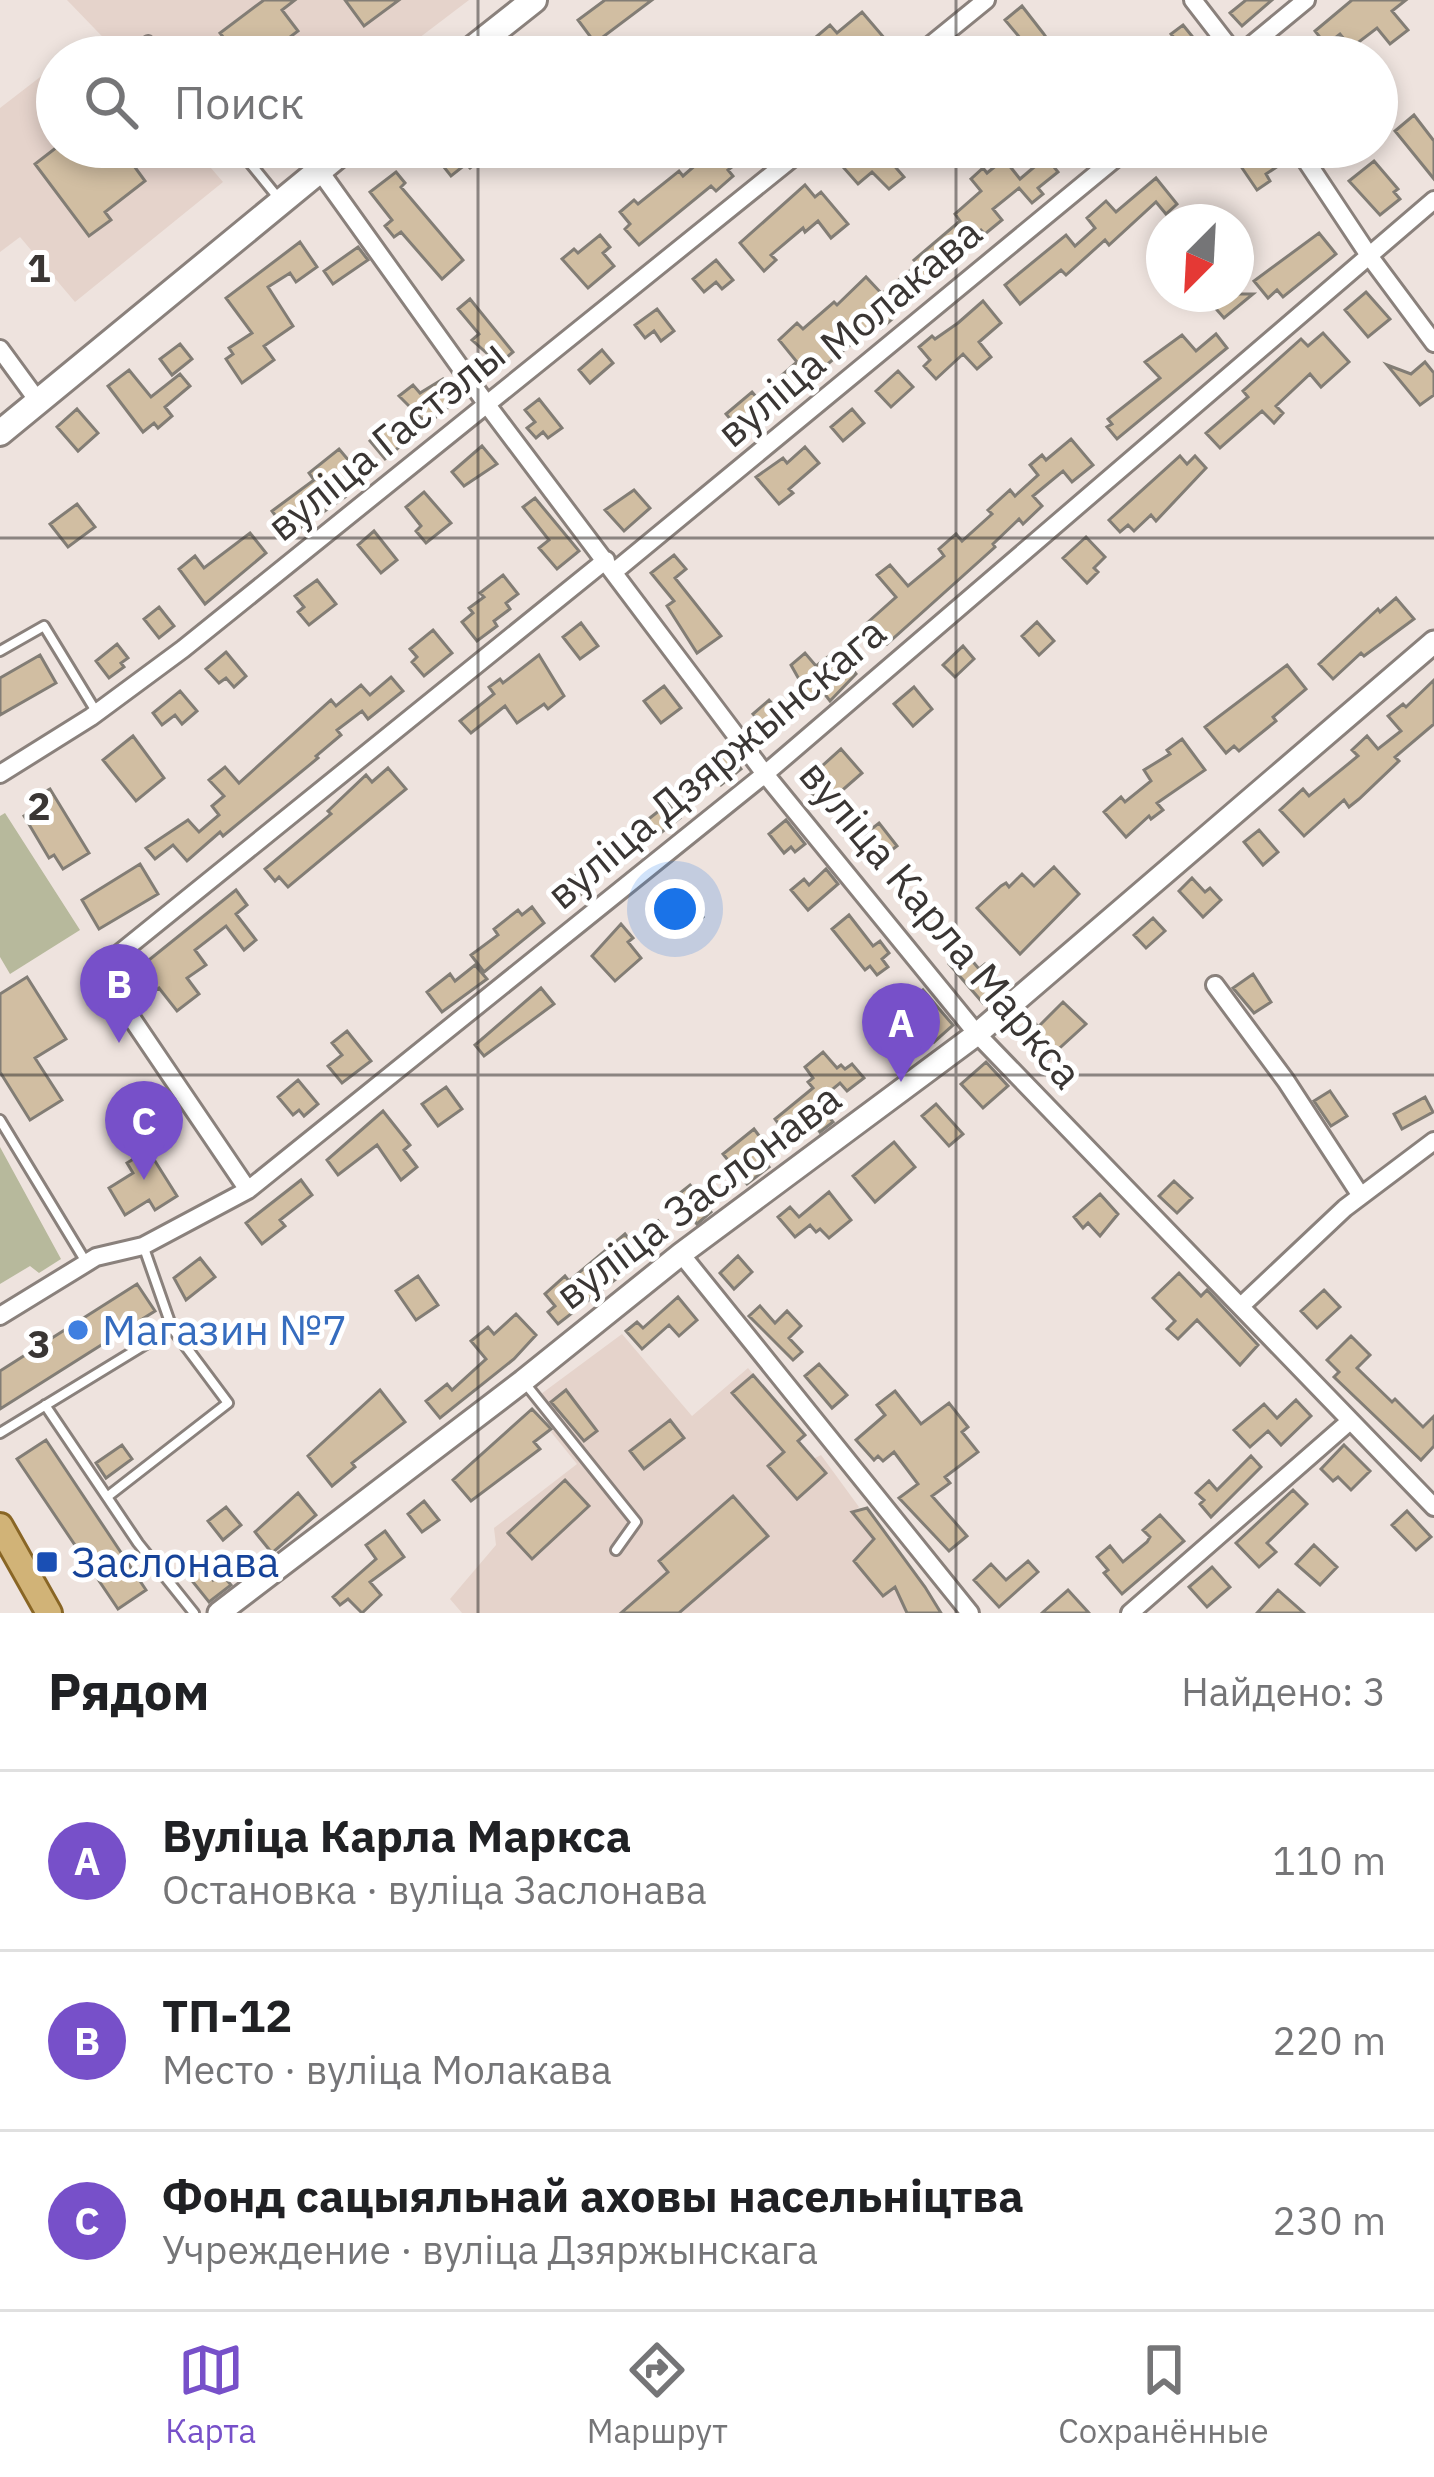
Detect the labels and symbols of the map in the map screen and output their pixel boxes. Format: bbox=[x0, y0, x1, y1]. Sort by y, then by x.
north arrow bbox=[1146, 204, 1254, 312]
street label: вуліца Молакава bbox=[705, 205, 993, 459]
text: 1 bbox=[27, 242, 51, 293]
street label: вуліца Гастэлы bbox=[255, 327, 516, 553]
street label: вуліца Дзяржынскага bbox=[535, 604, 897, 921]
street label: вуліца Карла Маркса bbox=[788, 748, 1095, 1099]
text: 2 bbox=[27, 780, 51, 831]
your location bbox=[645, 879, 705, 939]
pin: B bbox=[80, 944, 158, 1043]
pin: A bbox=[862, 983, 940, 1082]
street label: вуліца Заслонава bbox=[544, 1070, 851, 1321]
pin: C bbox=[105, 1081, 183, 1180]
place label: Магазин №7 bbox=[102, 1302, 347, 1357]
marker: Магазин №7 bbox=[65, 1317, 91, 1343]
text: 3 bbox=[27, 1318, 51, 1369]
place label: Заслонава bbox=[71, 1534, 280, 1589]
marker: Заслонава bbox=[34, 1549, 60, 1575]

